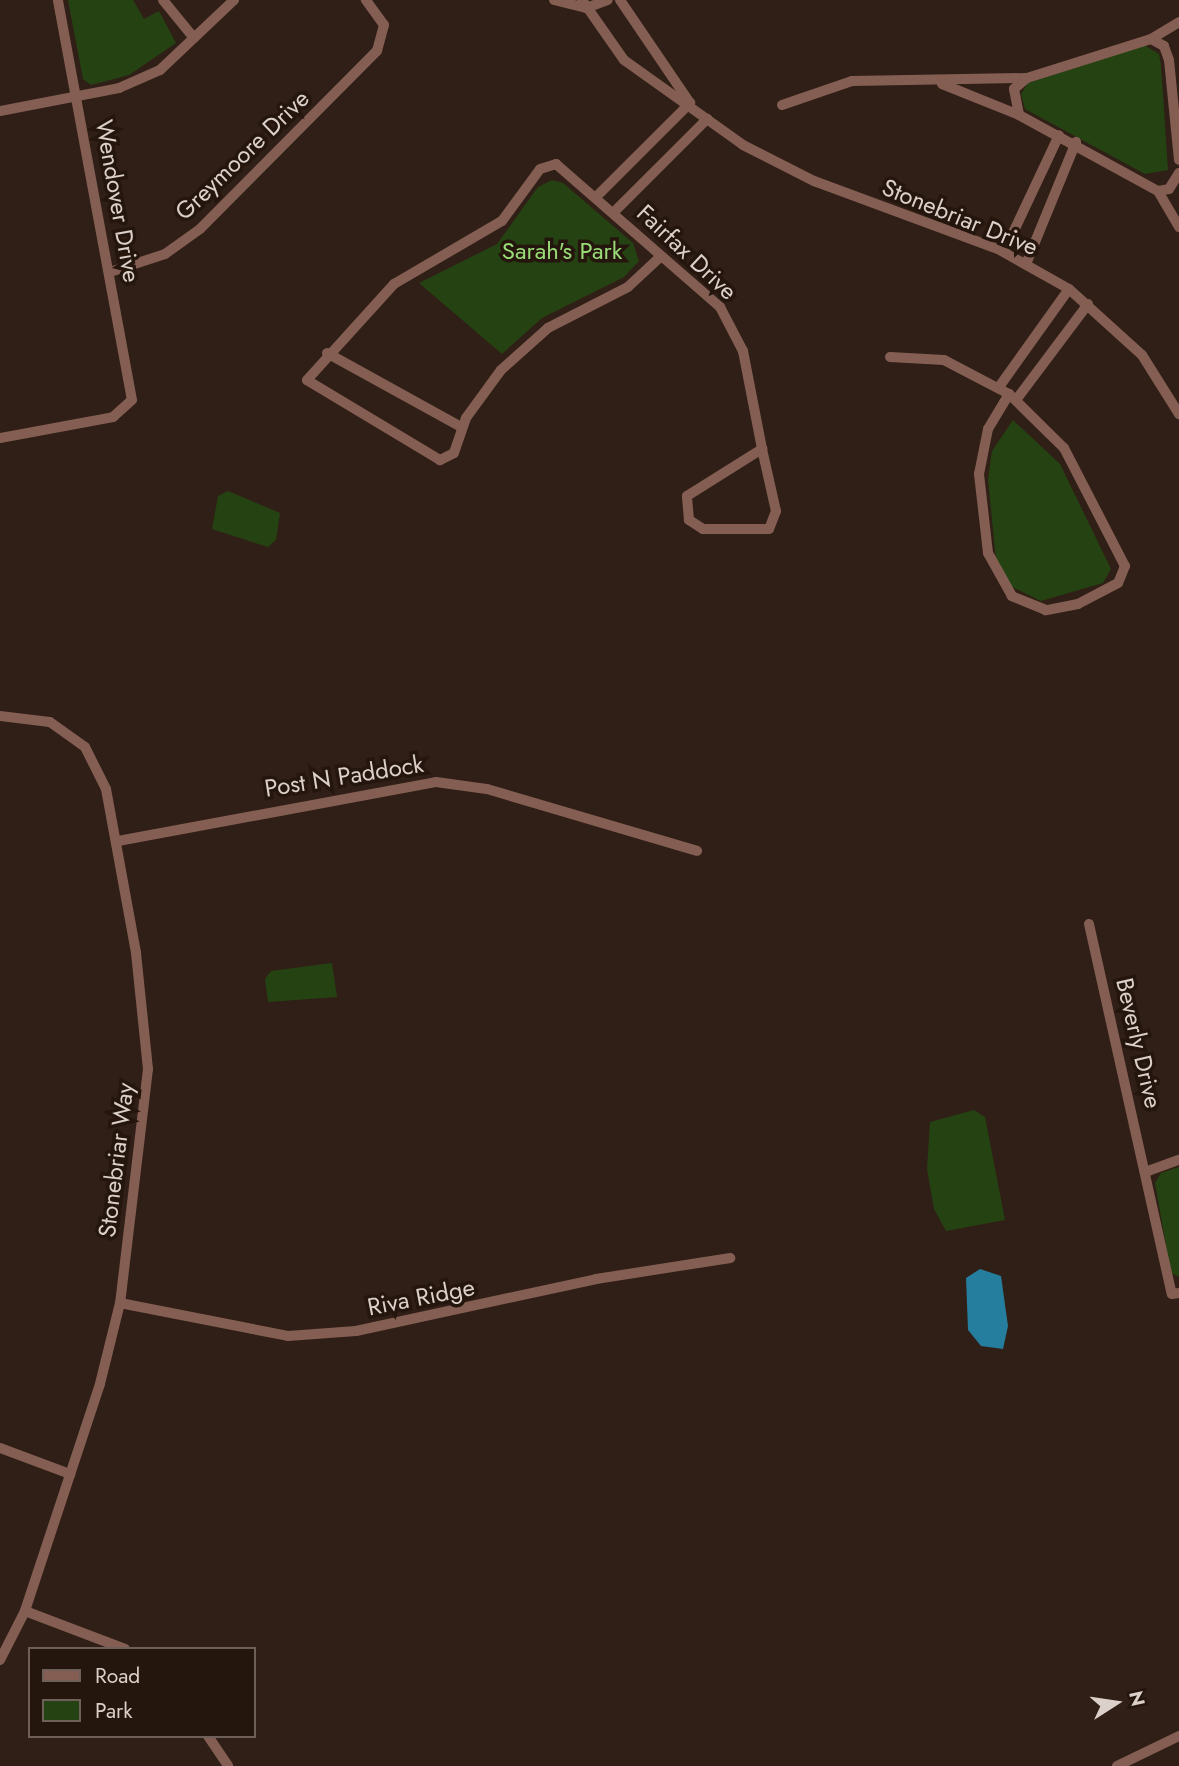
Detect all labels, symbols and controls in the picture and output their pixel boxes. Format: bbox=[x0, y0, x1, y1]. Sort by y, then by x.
street label: Greymoore Drive bbox=[169, 84, 315, 226]
street label: Wendover Drive bbox=[90, 117, 146, 285]
street label: Stonebriar Drive bbox=[878, 173, 1042, 261]
street label: Fairfax Drive bbox=[631, 198, 743, 306]
park label: Sarah's Park bbox=[502, 237, 622, 265]
street label: Post N Paddock bbox=[263, 749, 425, 803]
street label: Beverly Drive bbox=[1110, 975, 1168, 1111]
street label: Stonebriar Way bbox=[92, 1081, 140, 1239]
street label: Riva Ridge bbox=[365, 1273, 477, 1321]
legend bbox=[28, 1647, 256, 1738]
text: Road bbox=[95, 1661, 140, 1691]
north arrow bbox=[1081, 1668, 1151, 1738]
text: N bbox=[1122, 1688, 1152, 1709]
text: Park bbox=[95, 1696, 132, 1726]

